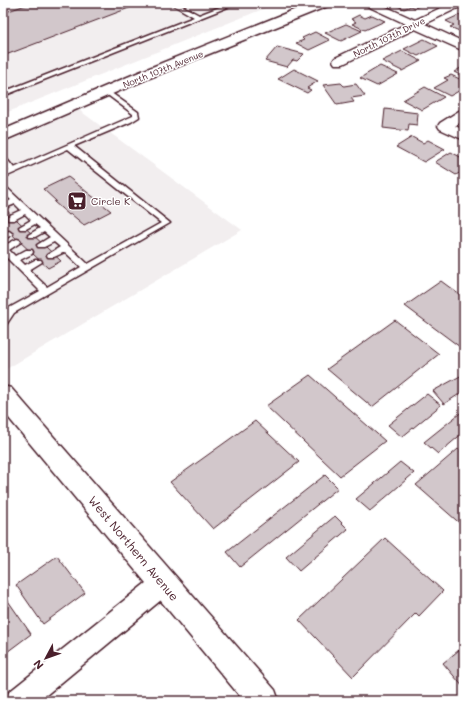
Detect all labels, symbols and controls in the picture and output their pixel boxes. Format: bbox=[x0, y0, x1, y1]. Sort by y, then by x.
street label: North 107th Drive bbox=[351, 15, 427, 59]
street label: North 107th Avenue bbox=[121, 48, 205, 90]
supermarket icon: Circle K bbox=[66, 190, 88, 212]
place label: Circle K bbox=[91, 194, 130, 208]
street label: West Northern Avenue bbox=[85, 492, 183, 604]
north arrow bbox=[26, 638, 66, 678]
text: N bbox=[30, 657, 46, 673]

